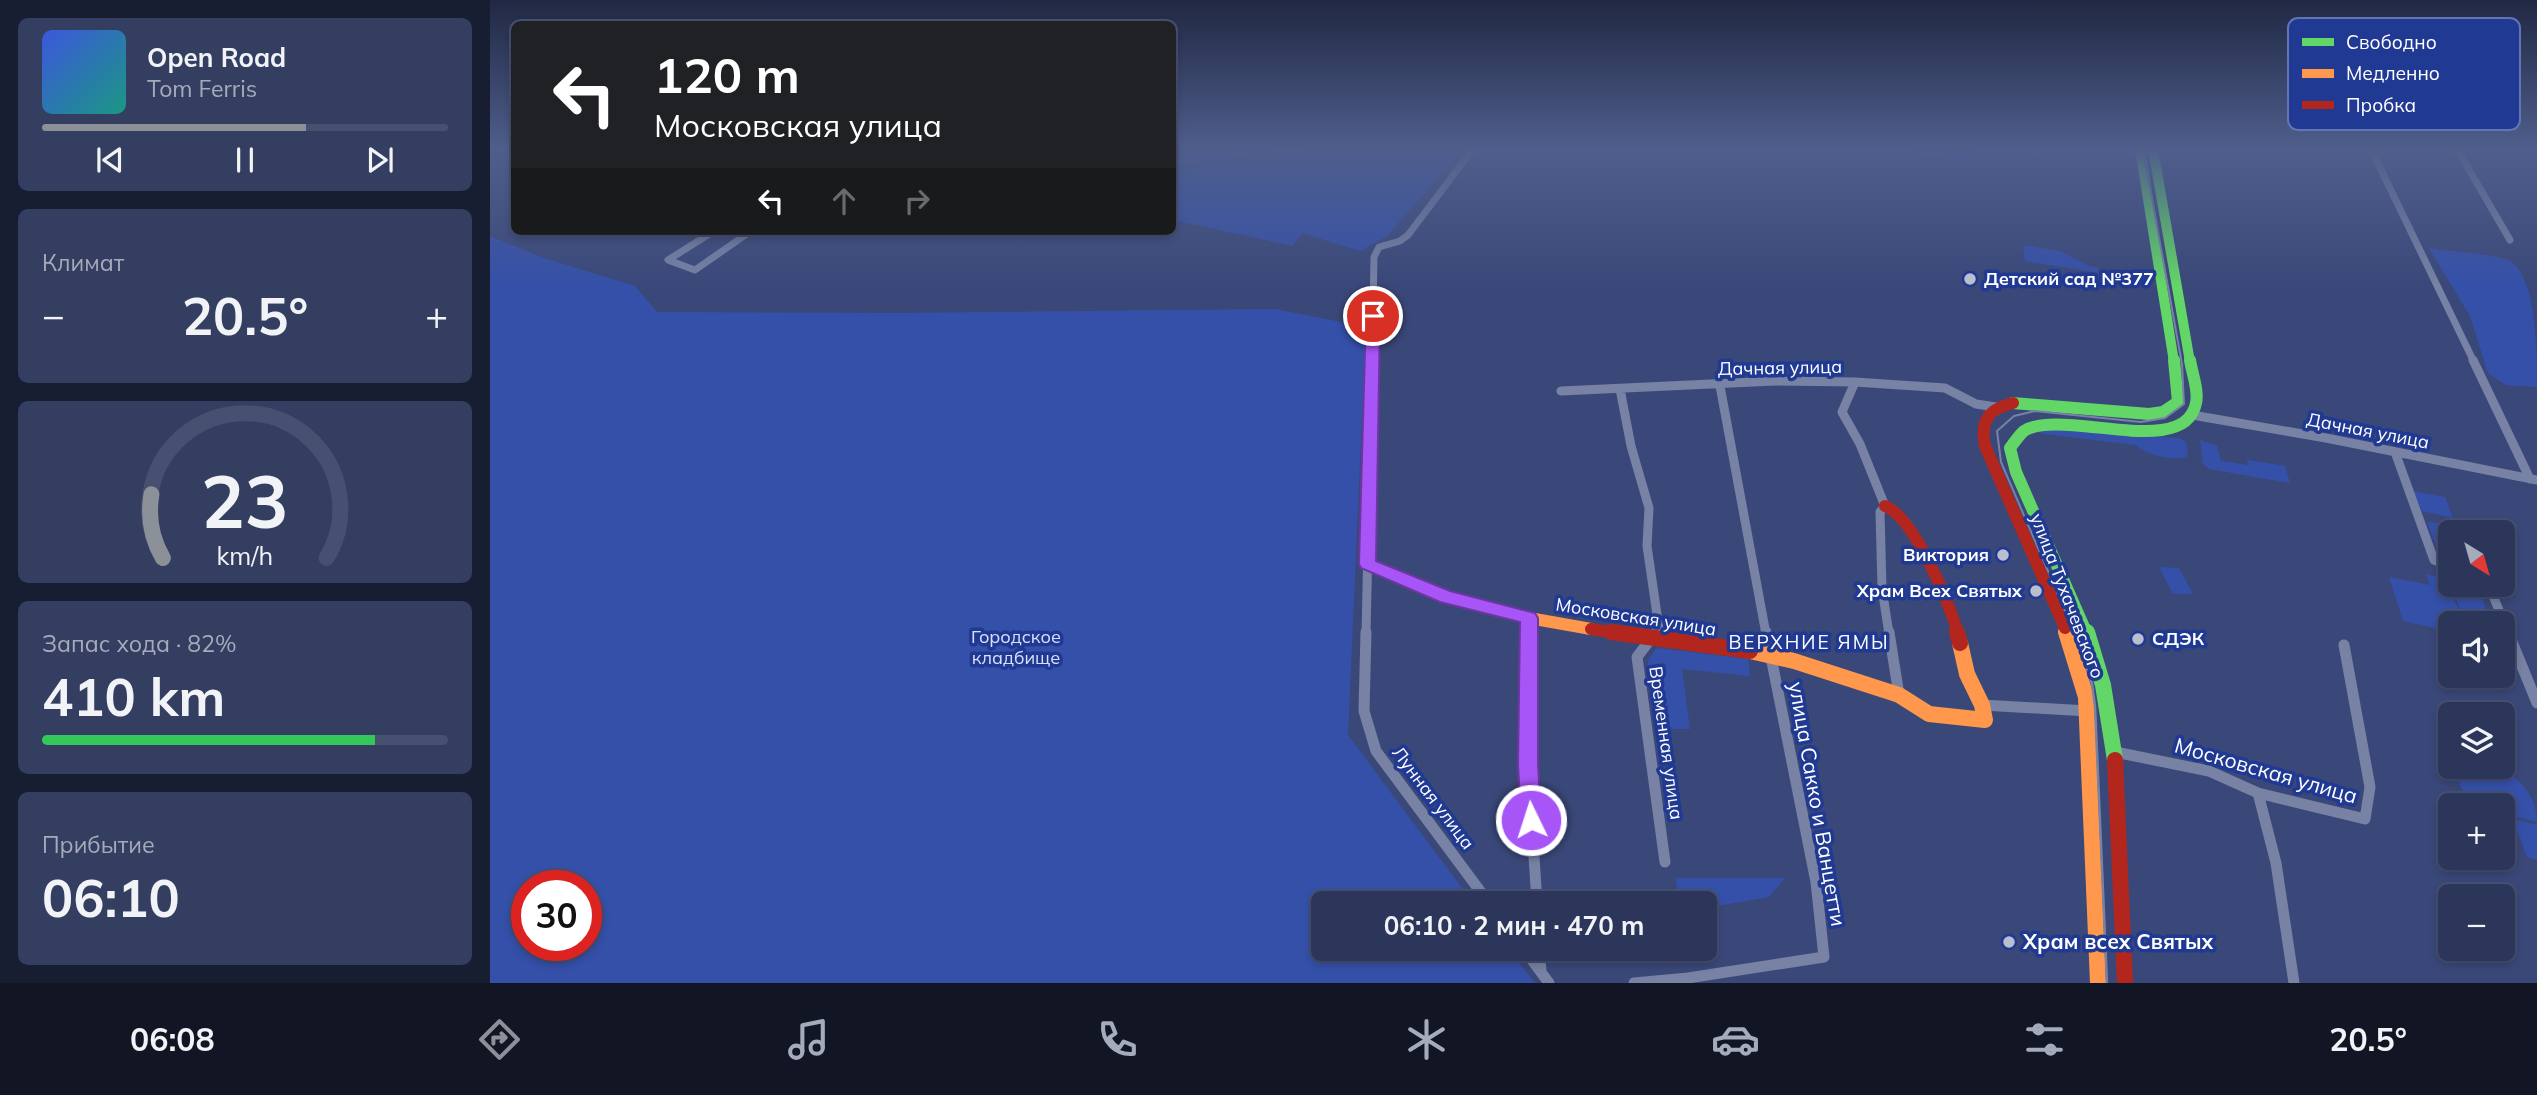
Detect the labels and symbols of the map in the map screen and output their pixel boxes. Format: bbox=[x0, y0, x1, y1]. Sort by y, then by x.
legend bbox=[2288, 18, 2520, 130]
text: Свободно bbox=[2346, 30, 2437, 54]
text: Медленно bbox=[2346, 61, 2440, 85]
text: Пробка bbox=[2346, 93, 2416, 117]
place label: Детский сад №377 bbox=[1984, 267, 2154, 290]
marker: Детский сад №377 bbox=[1962, 271, 1978, 287]
pin bbox=[1343, 286, 1403, 346]
street label: Дачная улица bbox=[1718, 355, 1842, 380]
street label: Дачная улица bbox=[2305, 407, 2431, 454]
street label: улица Тухачевского bbox=[2025, 510, 2110, 682]
north arrow bbox=[2438, 520, 2515, 597]
place label: Виктория bbox=[1903, 543, 1989, 566]
marker: Виктория bbox=[1995, 547, 2011, 563]
place label: Храм Всех Святых bbox=[1856, 579, 2023, 602]
marker: Храм Всех Святых bbox=[2028, 583, 2044, 599]
street label: Московская улица bbox=[1554, 592, 1718, 641]
park label: Городское кладбище bbox=[971, 625, 1061, 669]
place label: СДЭК bbox=[2152, 627, 2205, 650]
district label: ВЕРХНИЕ ЯМЫ bbox=[1728, 630, 1890, 654]
marker: СДЭК bbox=[2130, 631, 2146, 647]
street label: Временная улица bbox=[1644, 665, 1689, 821]
street label: улица Сакко и Ванцетти bbox=[1784, 680, 1852, 928]
street label: Московская улица bbox=[2172, 731, 2361, 809]
street label: Лунная улица bbox=[1387, 742, 1480, 854]
position arrow bbox=[1494, 783, 1568, 857]
speed limit sign: 30 bbox=[511, 870, 602, 961]
place label: Храм всех Святых bbox=[2022, 928, 2214, 954]
marker: Храм всех Святых bbox=[2001, 934, 2017, 950]

